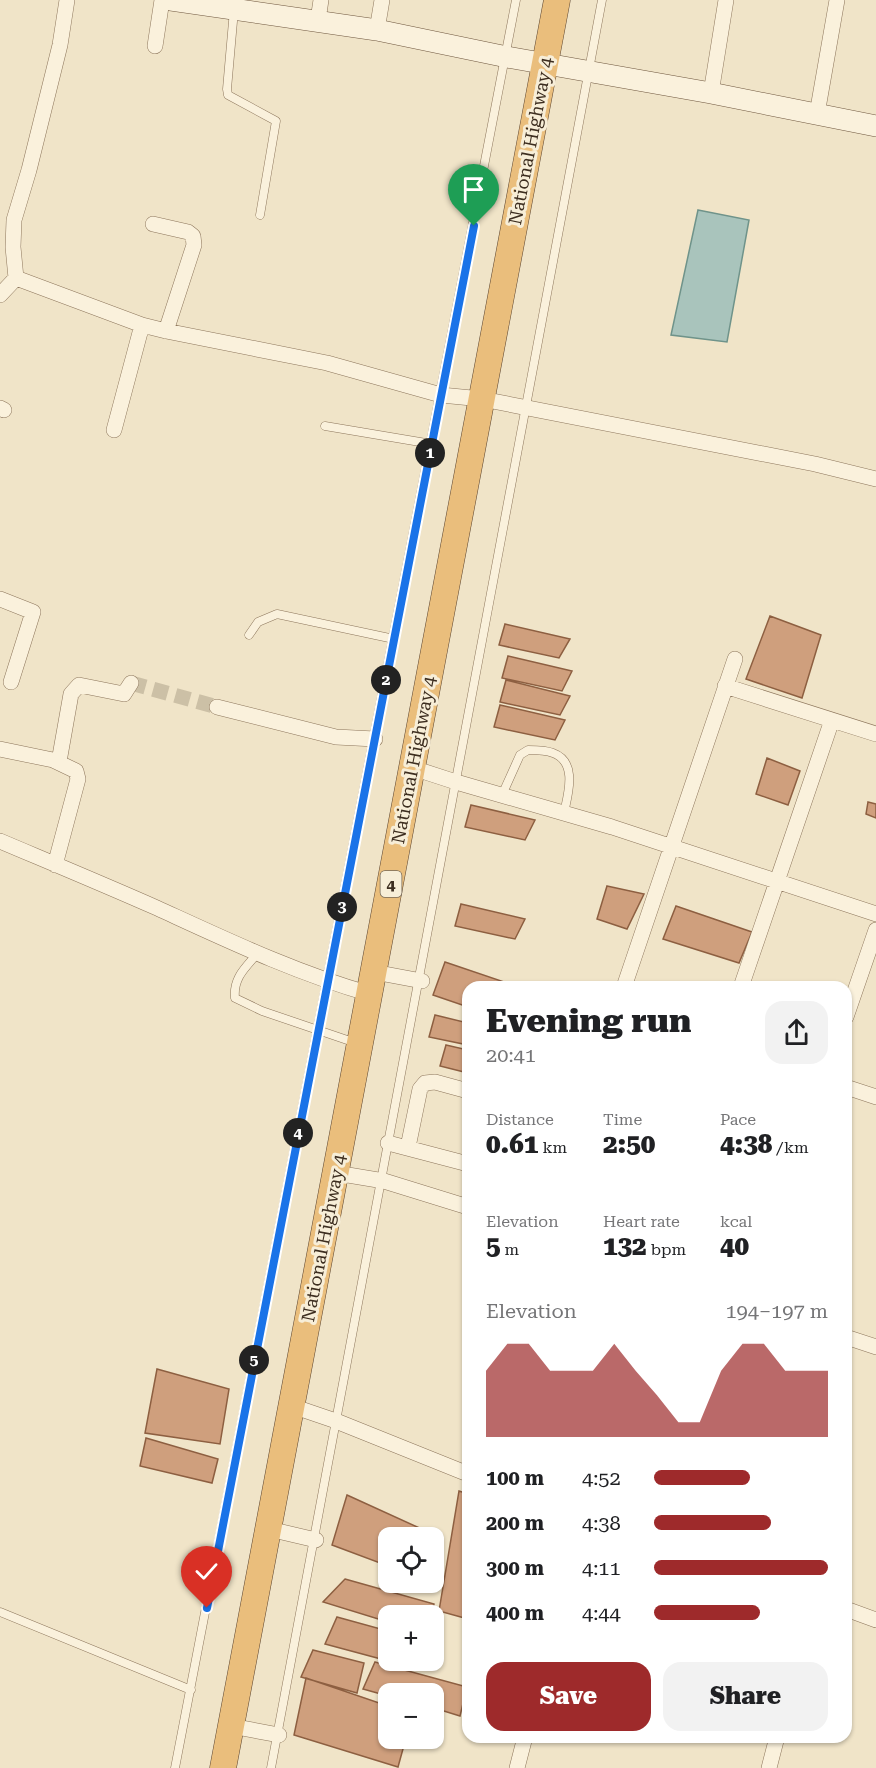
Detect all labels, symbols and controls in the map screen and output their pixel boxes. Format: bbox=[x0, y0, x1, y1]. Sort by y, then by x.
street label: National Highway 4 bbox=[504, 55, 557, 226]
pin bbox=[448, 164, 499, 226]
icon: arrive bbox=[457, 173, 490, 206]
pin: 1 bbox=[415, 438, 445, 468]
text: 1 bbox=[426, 443, 434, 462]
pin: 2 bbox=[371, 665, 401, 695]
text: 2 bbox=[382, 670, 390, 689]
street label: National Highway 4 bbox=[387, 674, 440, 845]
road number: 4 bbox=[380, 871, 402, 897]
pin: 3 bbox=[327, 892, 357, 922]
text: 3 bbox=[338, 897, 346, 916]
text: Evening run bbox=[486, 1001, 691, 1040]
button: share bbox=[765, 1001, 828, 1064]
text: 20:41 bbox=[486, 1043, 536, 1067]
text: Distance bbox=[486, 1110, 554, 1129]
text: Time bbox=[603, 1110, 642, 1129]
text: Pace bbox=[720, 1110, 756, 1129]
pin: 4 bbox=[283, 1118, 313, 1148]
text: 4 bbox=[294, 1123, 302, 1142]
text: 0.61 bbox=[486, 1129, 538, 1159]
text: 2:50 bbox=[603, 1129, 655, 1159]
text: 4:38 bbox=[720, 1129, 772, 1159]
text: km bbox=[538, 1138, 567, 1157]
text: /km bbox=[772, 1138, 809, 1157]
street label: National Highway 4 bbox=[297, 1152, 350, 1323]
text: Elevation bbox=[486, 1212, 559, 1231]
text: Heart rate bbox=[603, 1212, 680, 1231]
text: kcal bbox=[720, 1212, 752, 1231]
text: 5 bbox=[486, 1231, 501, 1261]
text: 132 bbox=[603, 1231, 647, 1261]
text: 40 bbox=[720, 1231, 749, 1261]
text: m bbox=[501, 1240, 519, 1259]
text: bpm bbox=[647, 1240, 686, 1259]
text: Elevation bbox=[486, 1299, 577, 1323]
text: 194–197 m bbox=[725, 1299, 828, 1323]
pin: 5 bbox=[239, 1345, 269, 1375]
text: 5 bbox=[250, 1350, 258, 1369]
text: 100 m bbox=[486, 1466, 544, 1490]
text: 4:52 bbox=[582, 1466, 621, 1490]
text: 200 m bbox=[486, 1511, 544, 1535]
text: 4:38 bbox=[582, 1511, 621, 1535]
map controls bbox=[378, 1527, 444, 1749]
button: locate bbox=[378, 1527, 444, 1593]
pin bbox=[181, 1546, 232, 1608]
icon: check bbox=[190, 1555, 223, 1588]
text: 300 m bbox=[486, 1556, 544, 1580]
text: 4:11 bbox=[582, 1556, 621, 1580]
text: 400 m bbox=[486, 1601, 544, 1625]
text: 4:44 bbox=[582, 1601, 621, 1625]
button: + bbox=[378, 1605, 444, 1671]
button: Save bbox=[486, 1662, 651, 1731]
button: Share bbox=[663, 1662, 828, 1731]
button: − bbox=[378, 1683, 444, 1749]

